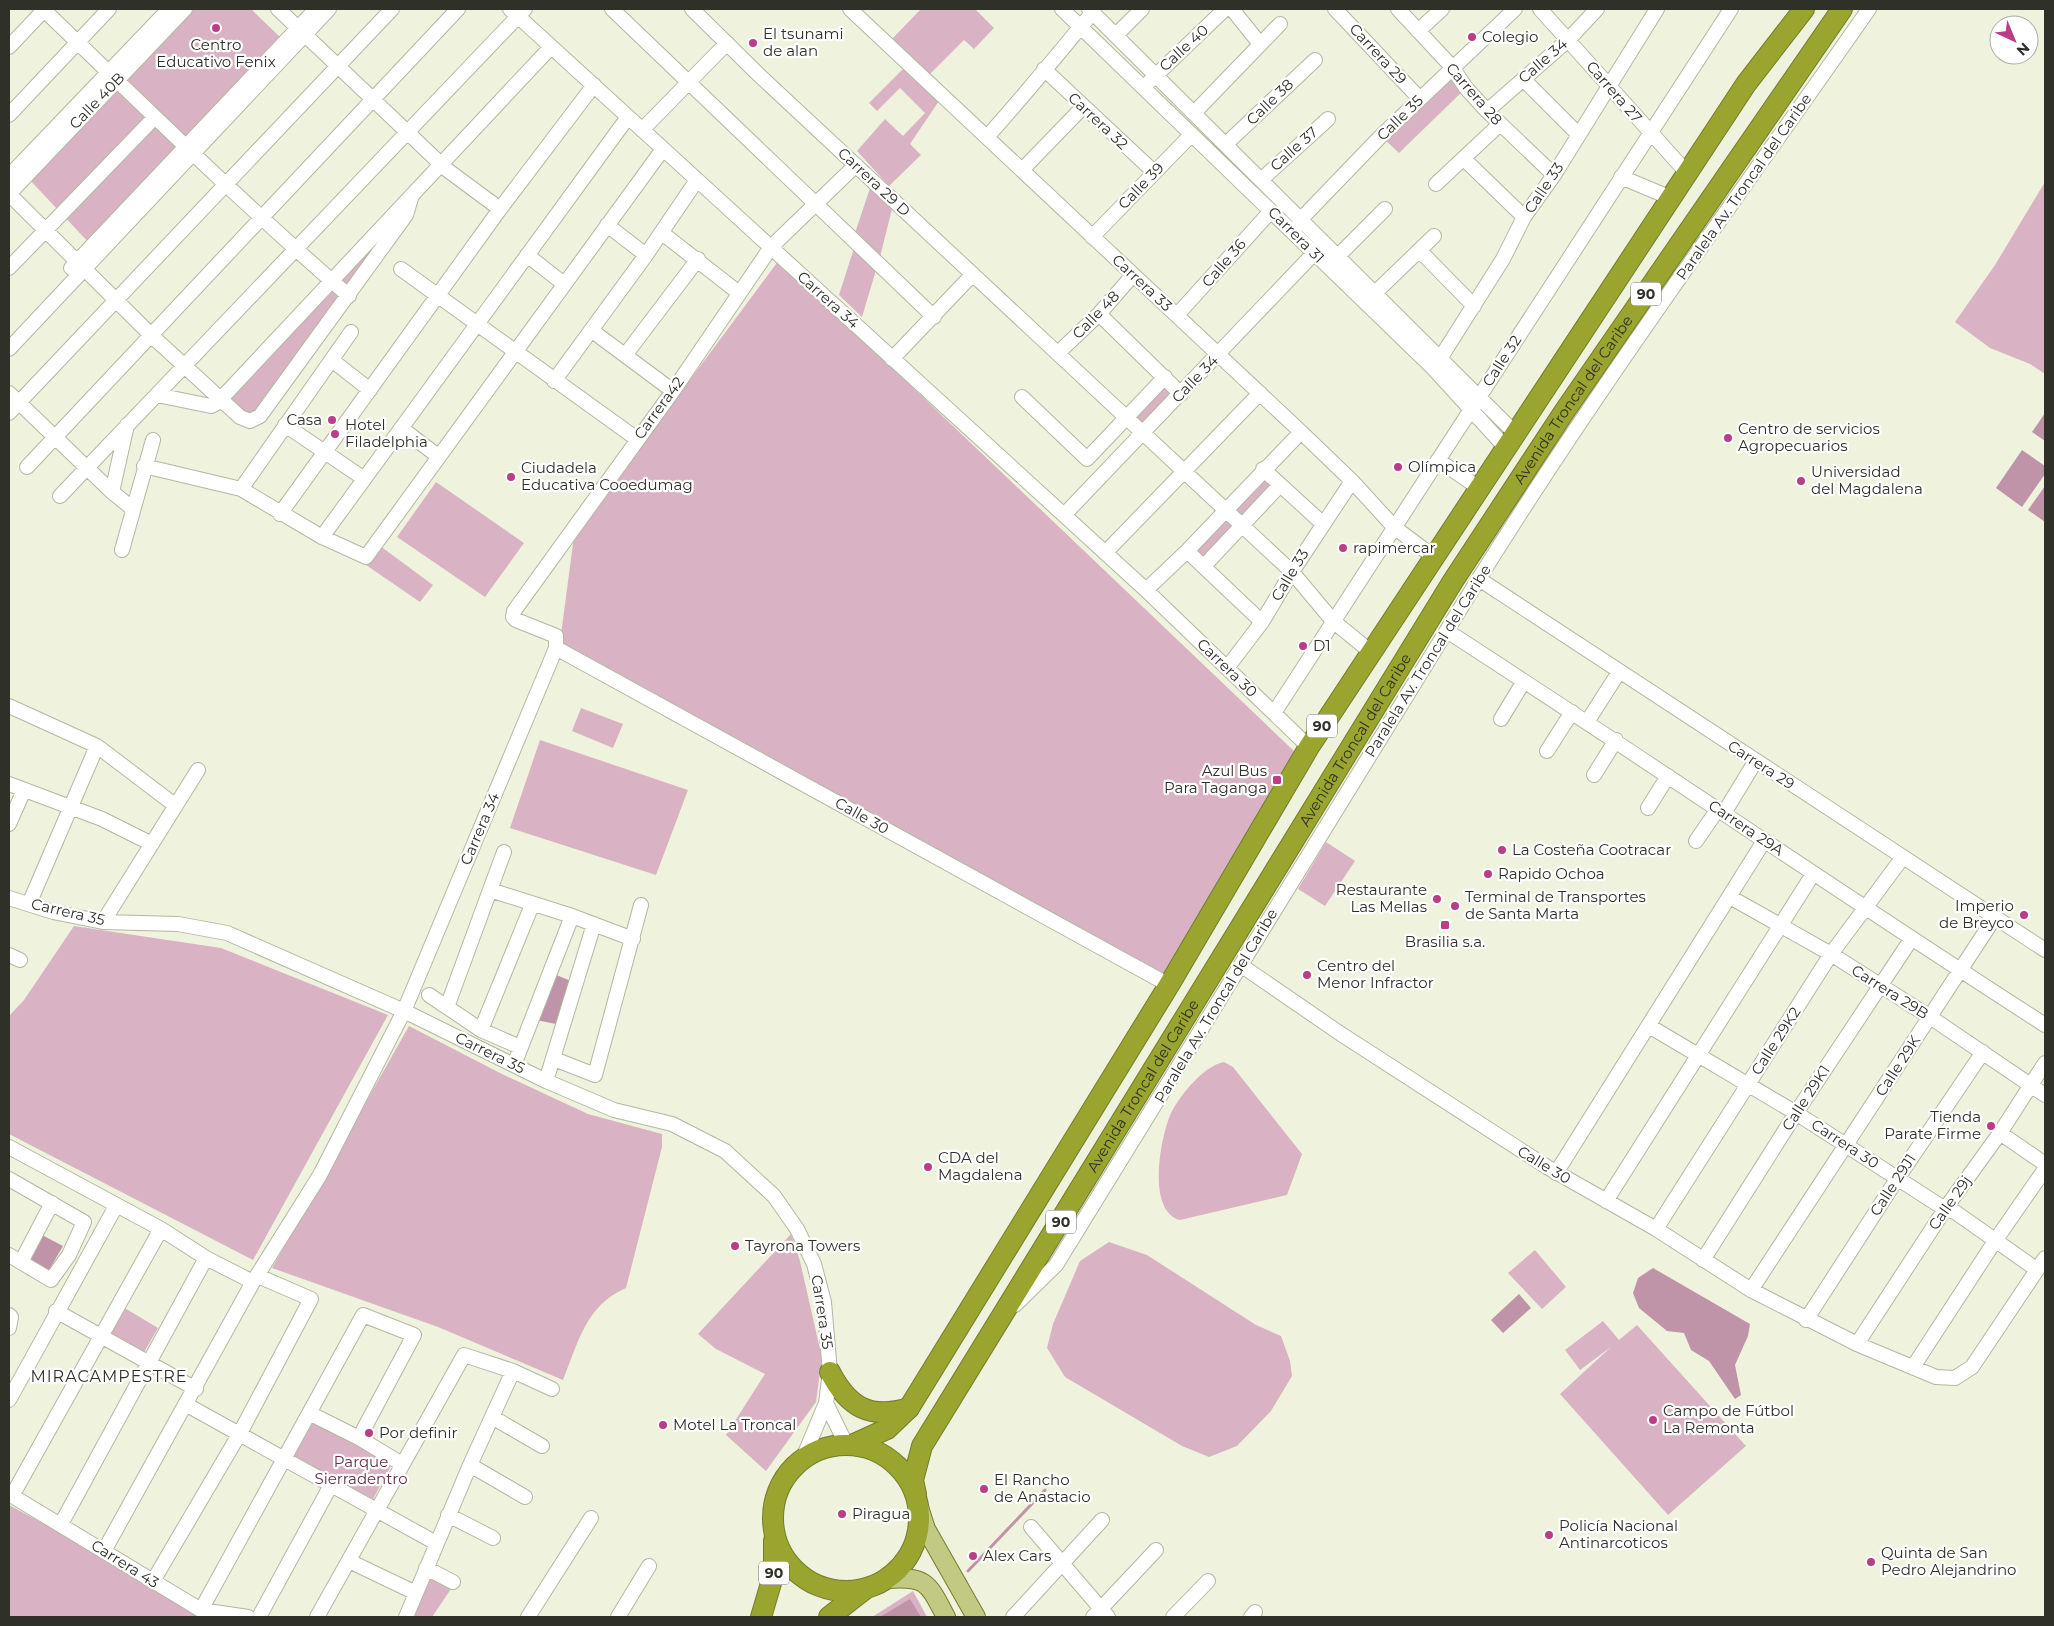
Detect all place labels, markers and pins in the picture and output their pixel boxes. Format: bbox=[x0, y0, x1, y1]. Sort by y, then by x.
marker: Centro Educativo Fenix bbox=[210, 22, 222, 34]
place label: El tsunami de alan bbox=[763, 24, 843, 60]
place label: Colegio bbox=[1482, 27, 1539, 46]
marker: Colegio bbox=[1466, 31, 1478, 43]
place label: Centro Educativo Fenix bbox=[156, 35, 276, 71]
marker: El tsunami de alan bbox=[747, 37, 759, 49]
place label: Casa bbox=[286, 410, 322, 429]
marker: Casa bbox=[326, 414, 338, 426]
place label: Hotel Filadelphia bbox=[345, 415, 428, 451]
place label: Centro de servicios Agropecuarios bbox=[1738, 419, 1880, 455]
marker: Hotel Filadelphia bbox=[329, 428, 341, 440]
marker: Centro de servicios Agropecuarios bbox=[1722, 432, 1734, 444]
place label: Olímpica bbox=[1408, 457, 1476, 476]
place label: Ciudadela Educativa Cooedumag bbox=[521, 458, 693, 494]
marker: Olímpica bbox=[1392, 461, 1404, 473]
place label: Universidad del Magdalena bbox=[1811, 462, 1923, 498]
marker: Ciudadela Educativa Cooedumag bbox=[505, 471, 517, 483]
marker: Universidad del Magdalena bbox=[1795, 475, 1807, 487]
place label: rapimercar bbox=[1353, 538, 1436, 557]
marker: rapimercar bbox=[1337, 542, 1349, 554]
place label: D1 bbox=[1313, 636, 1331, 655]
marker: D1 bbox=[1297, 640, 1309, 652]
place label: Azul Bus Para Taganga bbox=[1164, 761, 1267, 797]
marker: Azul Bus Para Taganga bbox=[1271, 774, 1283, 786]
place label: La Costeña Cootracar bbox=[1512, 840, 1671, 859]
marker: La Costeña Cootracar bbox=[1496, 844, 1508, 856]
place label: Rapido Ochoa bbox=[1498, 864, 1605, 883]
marker: Rapido Ochoa bbox=[1482, 868, 1494, 880]
place label: Restaurante Las Mellas bbox=[1336, 880, 1427, 916]
place label: Terminal de Transportes de Santa Marta bbox=[1465, 887, 1646, 923]
marker: Restaurante Las Mellas bbox=[1431, 893, 1443, 905]
place label: Imperio de Breyco bbox=[1939, 896, 2014, 932]
marker: Terminal de Transportes de Santa Marta bbox=[1449, 900, 1461, 912]
marker: Imperio de Breyco bbox=[2018, 909, 2030, 921]
marker: Brasilia s.a. bbox=[1439, 919, 1451, 931]
place label: Brasilia s.a. bbox=[1405, 932, 1485, 951]
place label: Centro del Menor Infractor bbox=[1317, 956, 1434, 992]
marker: Centro del Menor Infractor bbox=[1301, 969, 1313, 981]
place label: Tienda Parate Firme bbox=[1884, 1107, 1981, 1143]
marker: Tienda Parate Firme bbox=[1985, 1120, 1997, 1132]
place label: CDA del Magdalena bbox=[938, 1148, 1023, 1184]
marker: CDA del Magdalena bbox=[922, 1161, 934, 1173]
place label: Tayrona Towers bbox=[745, 1236, 860, 1255]
marker: Tayrona Towers bbox=[729, 1240, 741, 1252]
place label: Campo de Fútbol La Remonta bbox=[1663, 1401, 1794, 1437]
marker: Campo de Fútbol La Remonta bbox=[1647, 1414, 1659, 1426]
place label: Motel La Troncal bbox=[673, 1415, 796, 1434]
marker: Motel La Troncal bbox=[657, 1419, 669, 1431]
place label: Por definir bbox=[379, 1423, 457, 1442]
marker: Por definir bbox=[363, 1427, 375, 1439]
place label: El Rancho de Anastacio bbox=[994, 1470, 1091, 1506]
marker: El Rancho de Anastacio bbox=[978, 1483, 990, 1495]
place label: Piragua bbox=[852, 1504, 910, 1523]
marker: Piragua bbox=[836, 1508, 848, 1520]
place label: Policía Nacional Antinarcoticos bbox=[1559, 1516, 1678, 1552]
marker: Policía Nacional Antinarcoticos bbox=[1543, 1529, 1555, 1541]
place label: Quinta de San Pedro Alejandrino bbox=[1881, 1543, 2016, 1579]
place label: Alex Cars bbox=[983, 1546, 1051, 1565]
marker: Alex Cars bbox=[967, 1550, 979, 1562]
marker: Quinta de San Pedro Alejandrino bbox=[1865, 1556, 1877, 1568]

